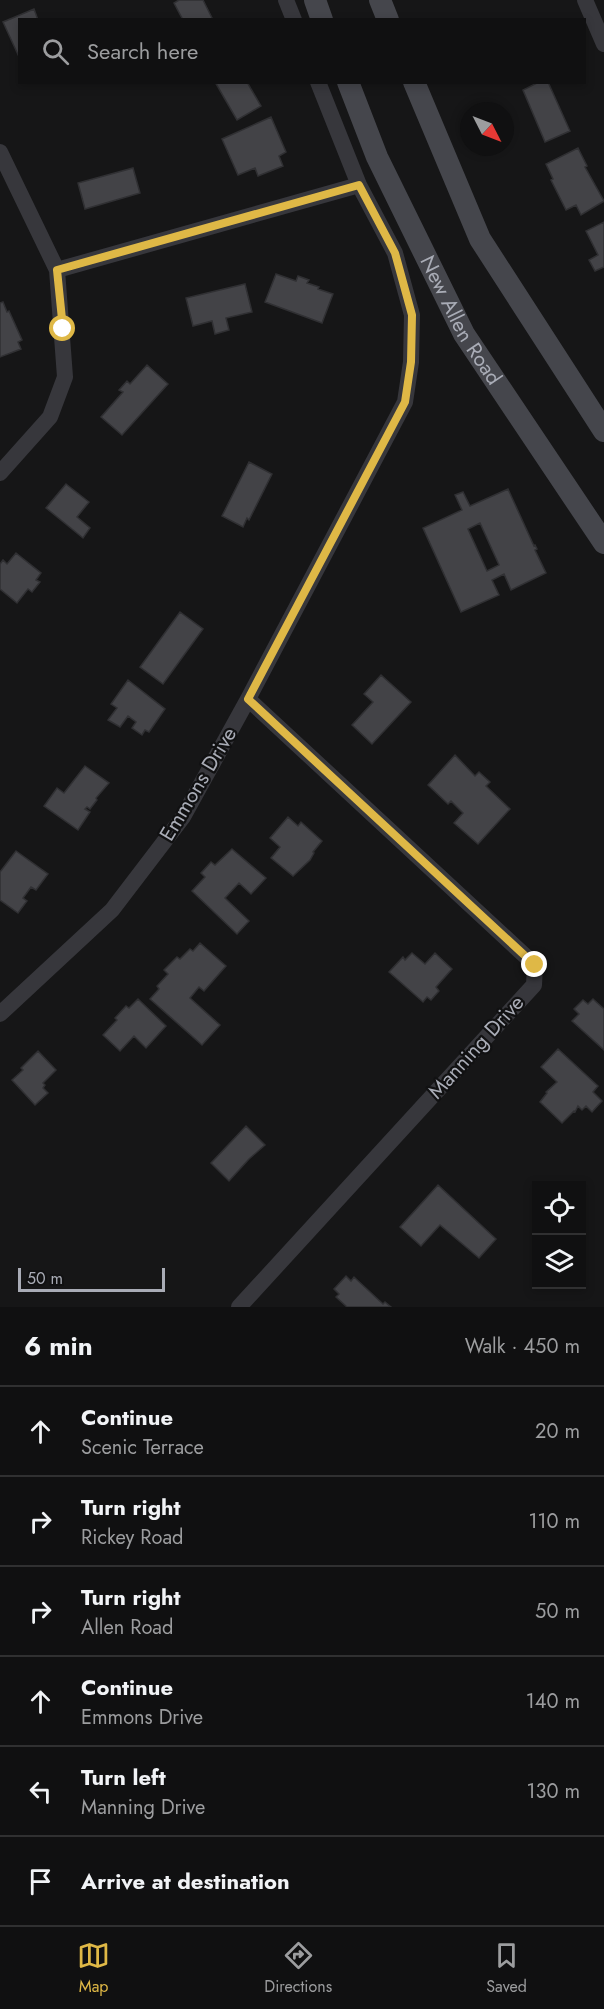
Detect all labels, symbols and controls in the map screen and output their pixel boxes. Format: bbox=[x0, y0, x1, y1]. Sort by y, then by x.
search box bbox=[18, 18, 586, 84]
icon: search bbox=[39, 35, 72, 68]
text: Search here bbox=[87, 35, 198, 67]
north arrow bbox=[460, 102, 514, 156]
street label: New Allen Road bbox=[413, 250, 509, 391]
route start bbox=[49, 315, 75, 341]
street label: Emmons Drive bbox=[152, 721, 244, 847]
route end bbox=[521, 951, 547, 977]
street label: Manning Drive bbox=[421, 988, 531, 1106]
map controls bbox=[532, 1181, 586, 1289]
button: locate bbox=[532, 1181, 586, 1235]
button: layers bbox=[532, 1235, 586, 1289]
scale bar bbox=[18, 1265, 165, 1292]
text: 50 m bbox=[27, 1267, 63, 1290]
text: 6 min bbox=[24, 1327, 93, 1365]
text: Walk · 450 m bbox=[465, 1332, 580, 1361]
text: Continue bbox=[81, 1401, 173, 1433]
icon: ahead bbox=[24, 1415, 57, 1448]
text: 20 m bbox=[535, 1417, 580, 1446]
text: Scenic Terrace bbox=[81, 1433, 204, 1462]
text: Turn right bbox=[81, 1491, 181, 1523]
icon: right bbox=[24, 1505, 57, 1538]
text: 110 m bbox=[528, 1507, 580, 1536]
text: Rickey Road bbox=[81, 1523, 183, 1552]
text: Turn right bbox=[81, 1581, 181, 1613]
icon: right bbox=[24, 1595, 57, 1628]
text: 50 m bbox=[535, 1597, 580, 1626]
text: Allen Road bbox=[81, 1613, 173, 1642]
text: Continue bbox=[81, 1671, 173, 1703]
icon: ahead bbox=[24, 1685, 57, 1718]
text: 140 m bbox=[526, 1687, 580, 1716]
text: Emmons Drive bbox=[81, 1703, 203, 1732]
text: Turn left bbox=[81, 1761, 166, 1793]
icon: left bbox=[24, 1775, 57, 1808]
text: 130 m bbox=[526, 1777, 580, 1806]
text: Manning Drive bbox=[81, 1793, 205, 1822]
icon: arrive bbox=[24, 1865, 57, 1898]
text: Arrive at destination bbox=[81, 1865, 290, 1897]
tab: Map bbox=[77, 1939, 110, 1998]
tab: Directions bbox=[264, 1939, 332, 1998]
tab: Saved bbox=[486, 1939, 527, 1998]

